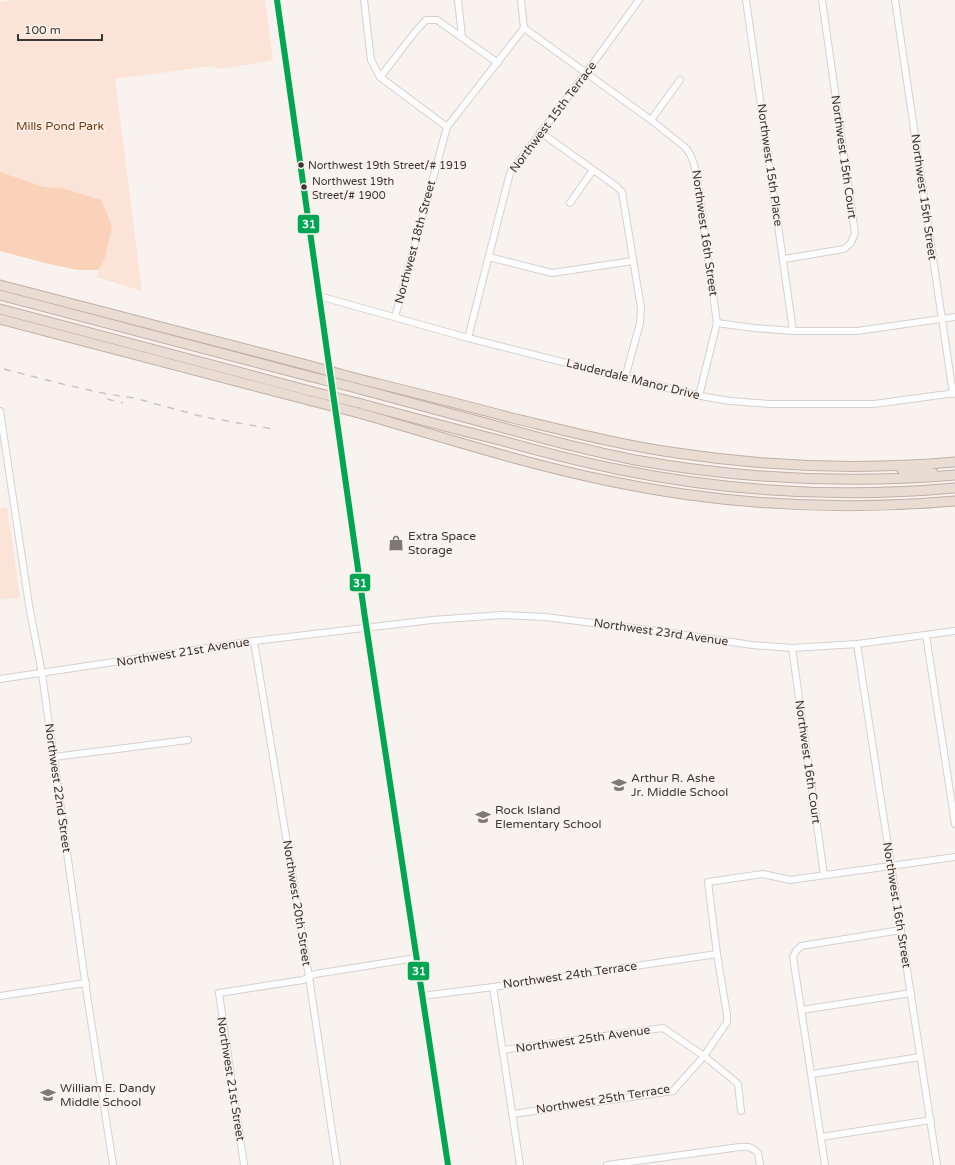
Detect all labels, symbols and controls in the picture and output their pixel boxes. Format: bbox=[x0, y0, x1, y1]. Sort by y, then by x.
scale bar bbox=[18, 16, 102, 42]
text: 100 m bbox=[24, 23, 61, 37]
street label: Northwest 15th Terrace bbox=[507, 59, 599, 175]
street label: Northwest 15th Court bbox=[828, 94, 860, 220]
street label: Northwest 15th Place bbox=[754, 103, 786, 227]
park label: Mills Pond Park bbox=[16, 119, 105, 133]
street label: Northwest 15th Street bbox=[908, 133, 940, 261]
place label: Northwest 19th Street/# 1919 bbox=[308, 159, 467, 172]
marker: Northwest 19th Street/# 1919 bbox=[296, 160, 306, 170]
street label: Northwest 16th Street bbox=[689, 169, 721, 297]
place label: Northwest 19th Street/# 1900 bbox=[312, 175, 394, 202]
street label: Northwest 18th Street bbox=[392, 178, 438, 305]
marker: Northwest 19th Street/# 1900 bbox=[299, 182, 309, 192]
line badge: 31 bbox=[297, 214, 320, 234]
text: 31 bbox=[302, 218, 316, 231]
street label: Lauderdale Manor Drive bbox=[565, 356, 701, 402]
place label: Extra Space Storage bbox=[408, 529, 476, 557]
shop icon: Extra Space Storage bbox=[387, 534, 405, 552]
line badge: 31 bbox=[349, 573, 371, 592]
text: 31 bbox=[353, 577, 367, 590]
street label: Northwest 23rd Avenue bbox=[593, 616, 729, 648]
street label: Northwest 21st Avenue bbox=[116, 635, 251, 669]
street label: Northwest 16th Court bbox=[792, 699, 824, 825]
street label: Northwest 22nd Street bbox=[42, 723, 74, 854]
place label: Arthur R. Ashe Jr. Middle School bbox=[631, 771, 728, 799]
school or university icon: Arthur R. Ashe Jr. Middle School bbox=[610, 776, 628, 794]
place label: Rock Island Elementary School bbox=[495, 803, 602, 831]
school or university icon: Rock Island Elementary School bbox=[474, 808, 492, 826]
street label: Northwest 20th Street bbox=[280, 839, 314, 967]
street label: Northwest 16th Street bbox=[880, 841, 914, 969]
street label: Northwest 24th Terrace bbox=[502, 959, 638, 991]
line badge: 31 bbox=[407, 961, 430, 981]
text: 31 bbox=[412, 965, 426, 978]
street label: Northwest 21st Street bbox=[214, 1016, 248, 1143]
street label: Northwest 25th Avenue bbox=[515, 1023, 651, 1055]
place label: William E. Dandy Middle School bbox=[60, 1081, 156, 1109]
street label: Northwest 25th Terrace bbox=[535, 1081, 671, 1116]
school or university icon: William E. Dandy Middle School bbox=[39, 1086, 57, 1104]

